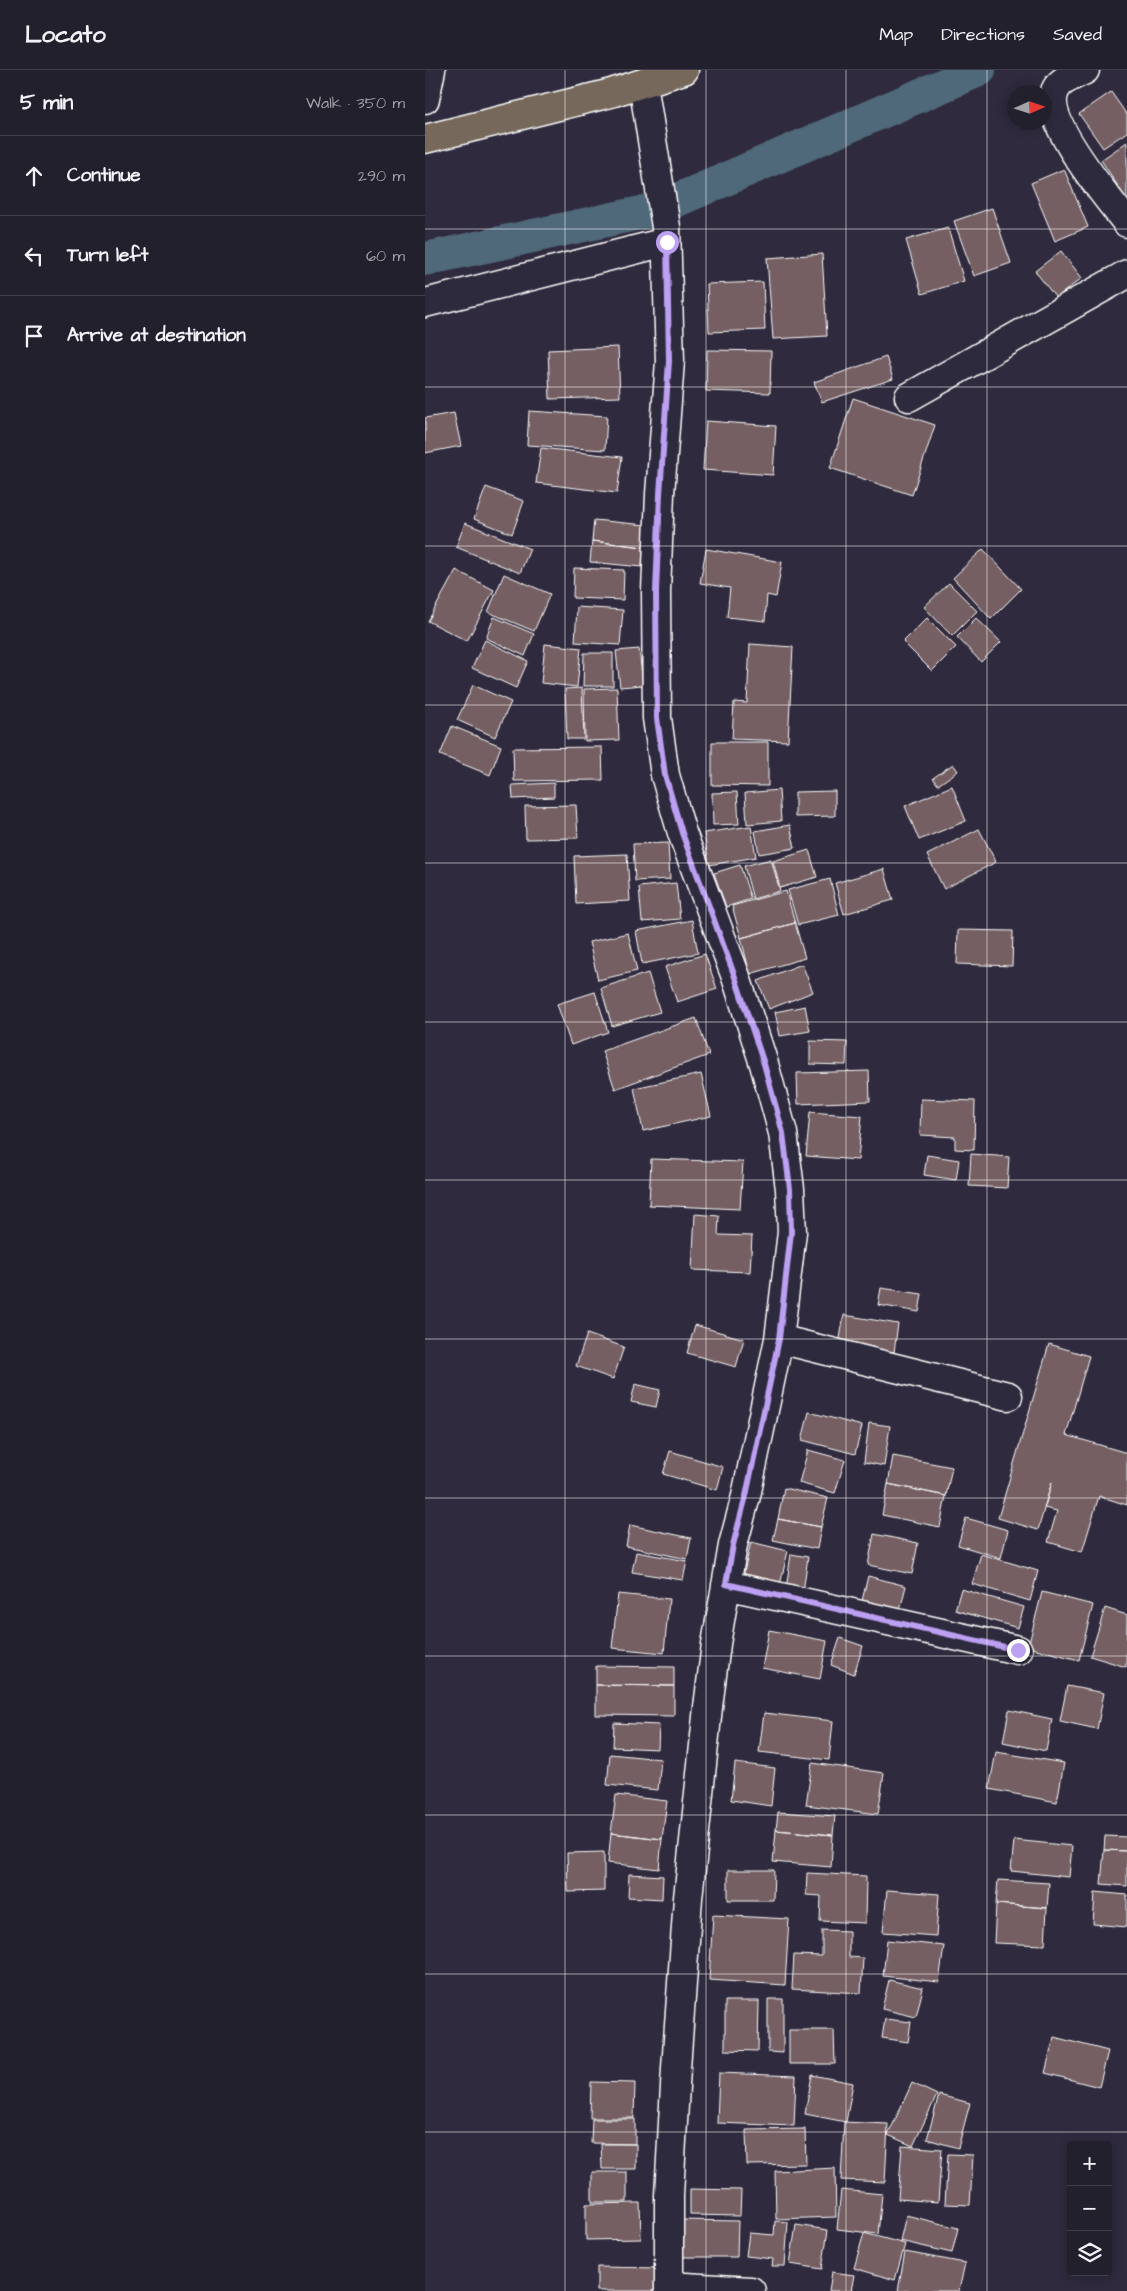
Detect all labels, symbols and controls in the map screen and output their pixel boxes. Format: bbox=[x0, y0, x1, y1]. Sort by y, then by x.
text: Locato bbox=[25, 18, 106, 52]
text: Map bbox=[879, 22, 913, 47]
text: Directions bbox=[941, 22, 1025, 47]
text: Saved bbox=[1053, 22, 1102, 47]
north arrow bbox=[1007, 85, 1052, 130]
text: 5 min bbox=[20, 88, 73, 117]
text: Walk · 350 m bbox=[306, 92, 405, 114]
icon: ahead bbox=[20, 162, 48, 190]
text: Continue bbox=[67, 162, 141, 189]
text: 290 m bbox=[358, 165, 405, 187]
route start bbox=[656, 231, 679, 254]
icon: left bbox=[20, 242, 48, 270]
text: Turn left bbox=[67, 242, 148, 269]
text: 60 m bbox=[366, 245, 405, 267]
icon: arrive bbox=[20, 322, 48, 350]
text: Arrive at destination bbox=[67, 322, 246, 349]
route end bbox=[1007, 1639, 1030, 1662]
map controls bbox=[1067, 2141, 1112, 2276]
button: + bbox=[1067, 2141, 1112, 2186]
button: − bbox=[1067, 2186, 1112, 2231]
button: layers bbox=[1067, 2231, 1112, 2276]

